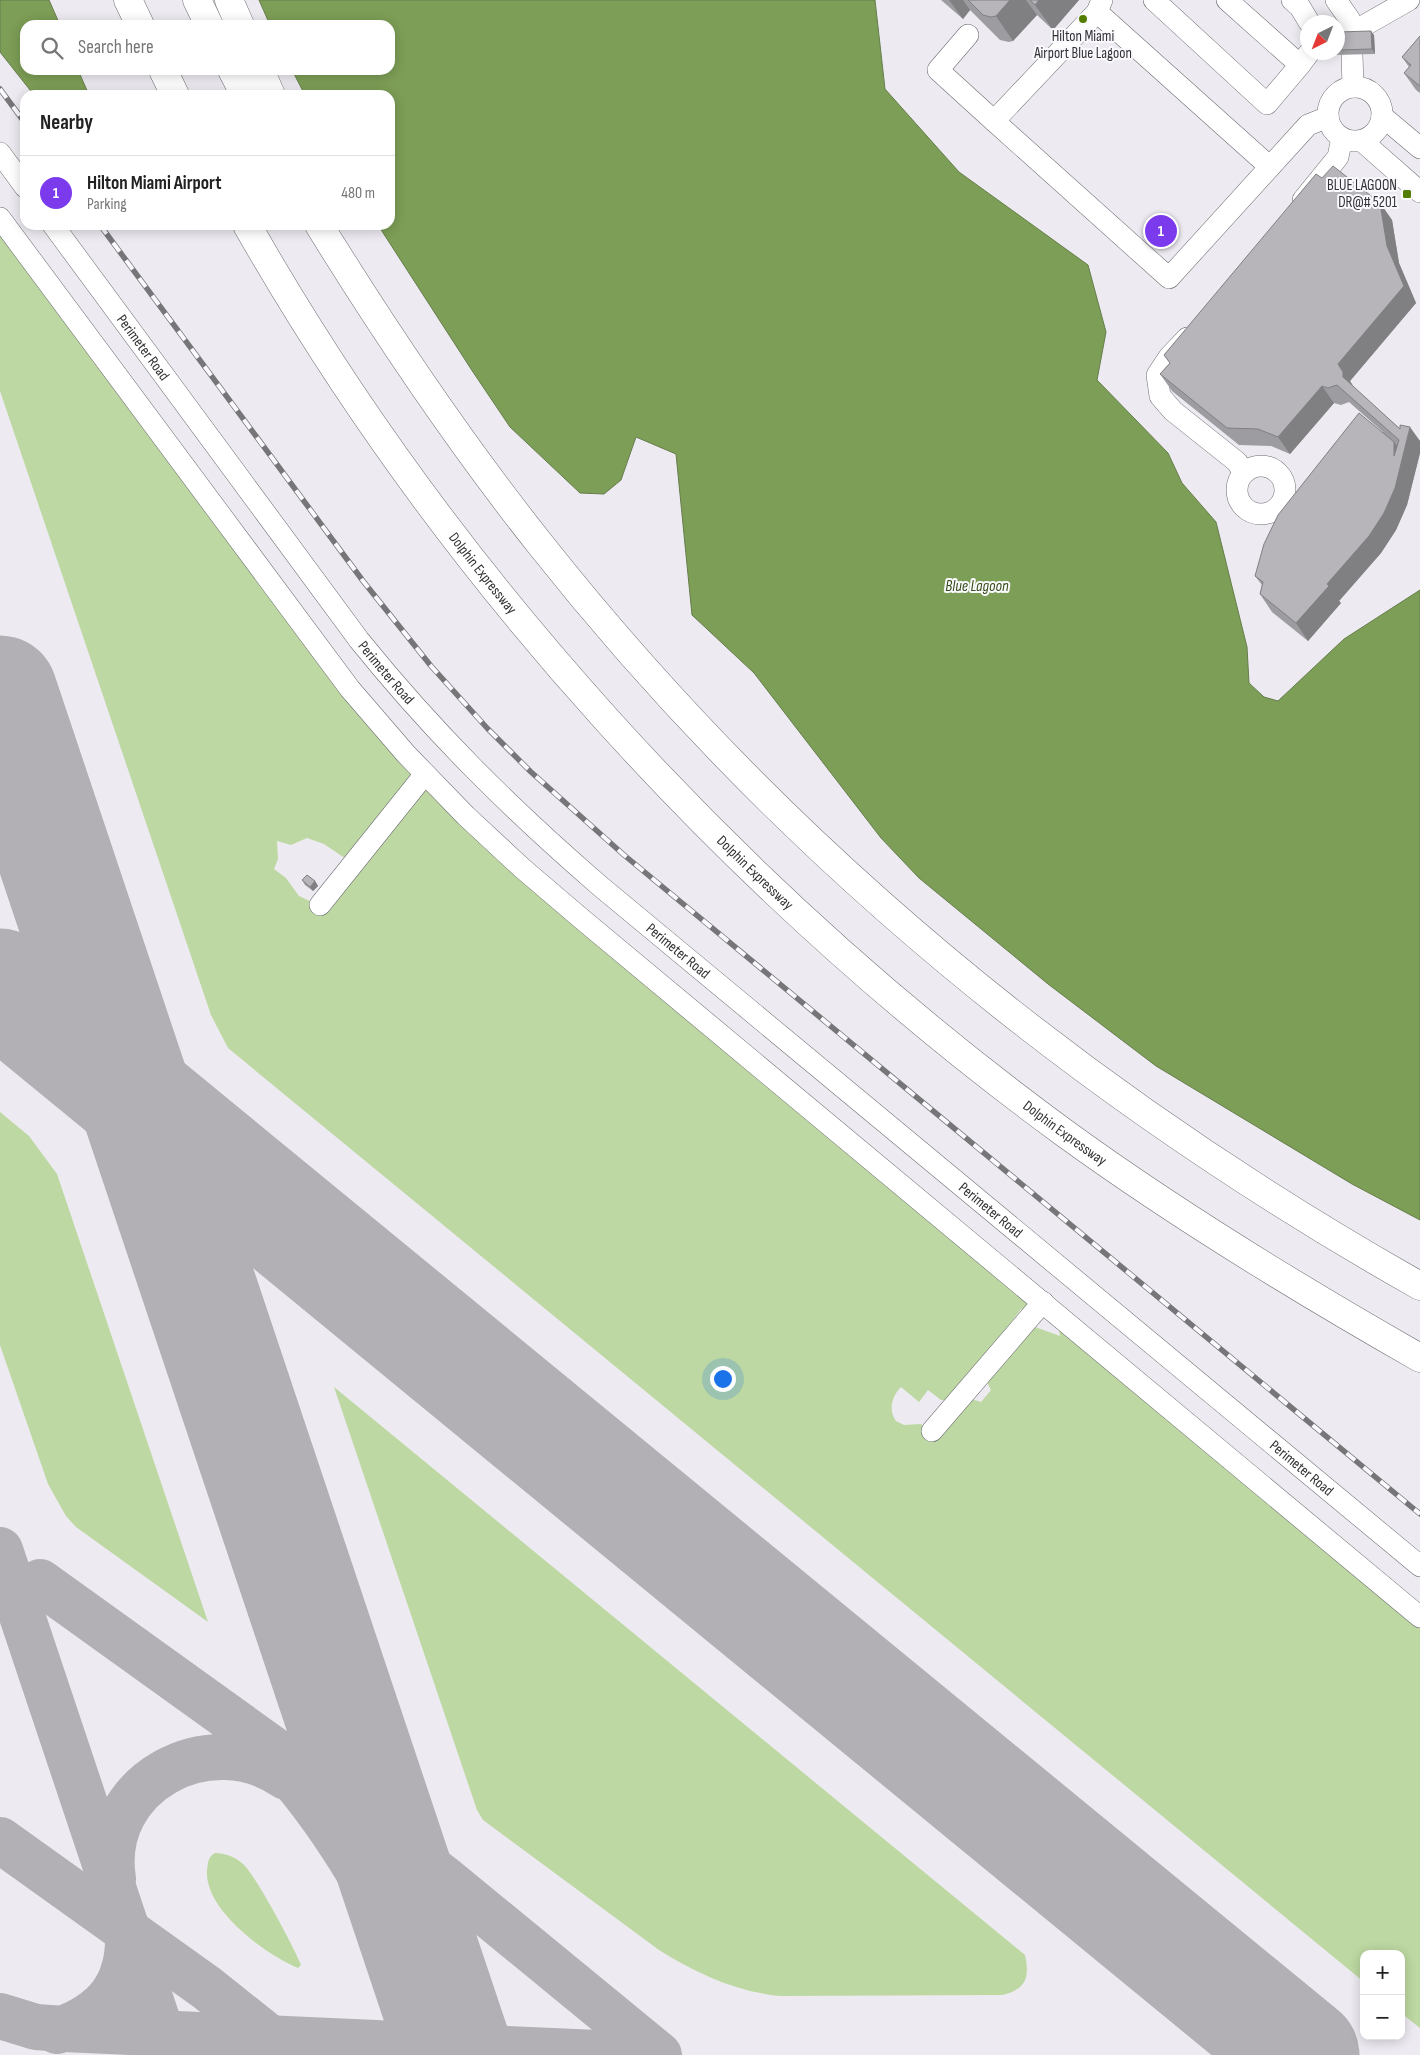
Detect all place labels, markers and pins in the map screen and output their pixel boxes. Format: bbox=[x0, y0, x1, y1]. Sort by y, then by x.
marker: Hilton Miami Airport Blue Lagoon bbox=[1077, 13, 1089, 25]
place label: Hilton Miami Airport Blue Lagoon bbox=[1033, 27, 1132, 63]
place label: BLUE LAGOON DR@# 5201 bbox=[1327, 176, 1398, 212]
marker: BLUE LAGOON DR@# 5201 bbox=[1401, 188, 1413, 200]
pin: 1 bbox=[1145, 212, 1177, 250]

